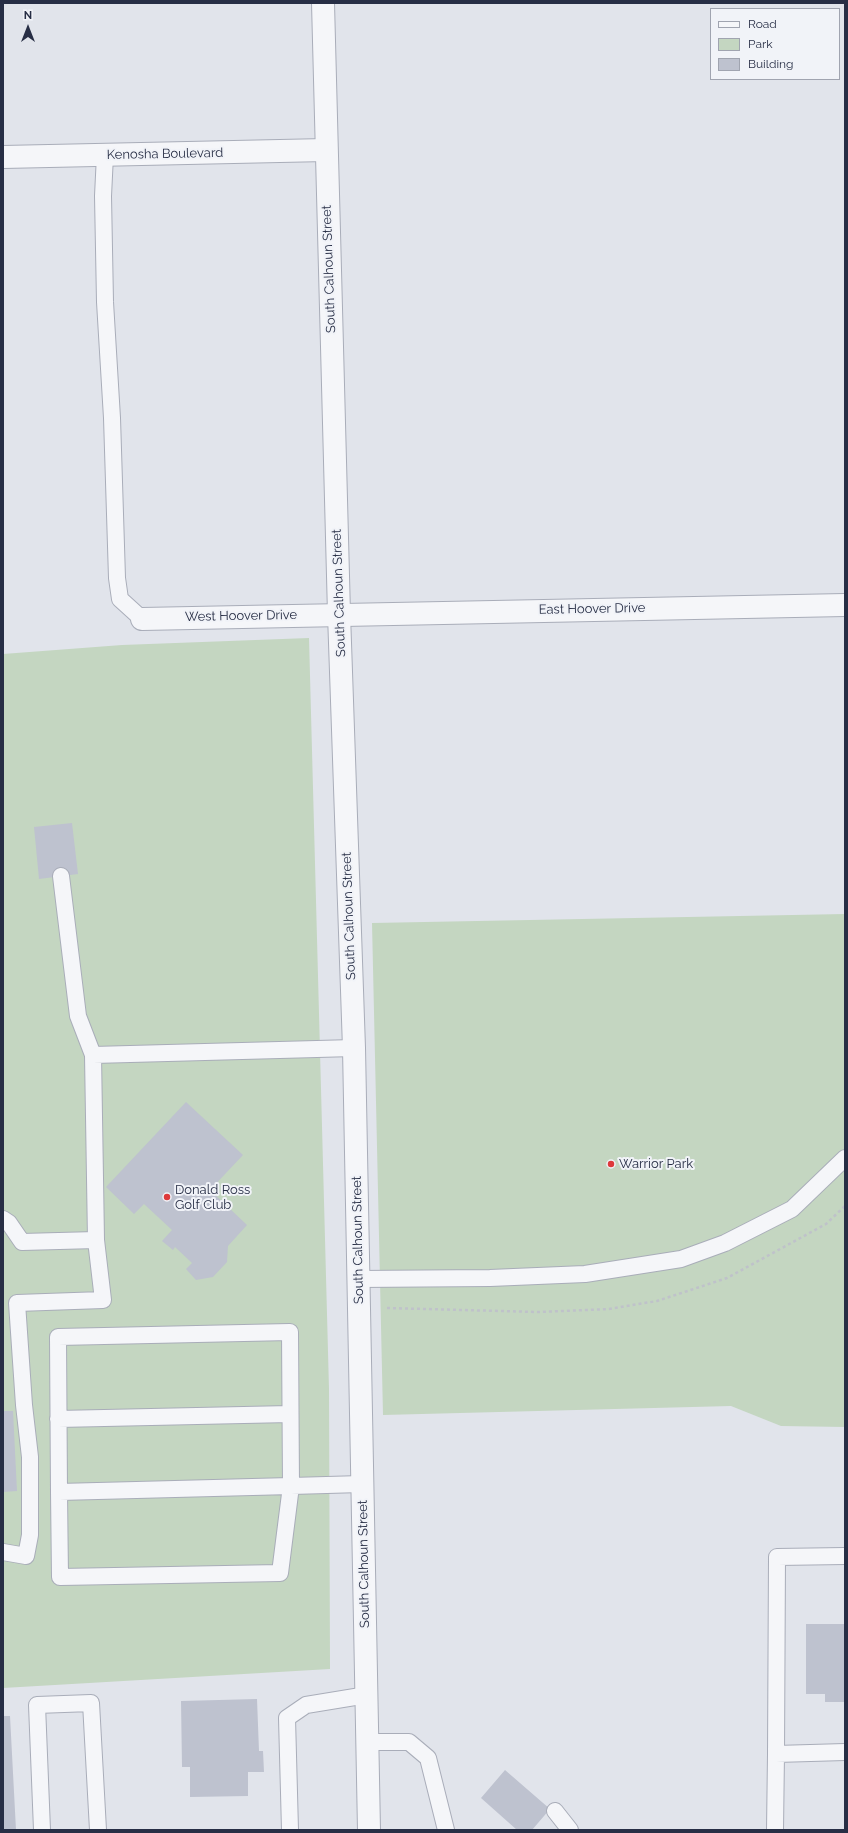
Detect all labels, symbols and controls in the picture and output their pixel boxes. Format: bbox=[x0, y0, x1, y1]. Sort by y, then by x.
north arrow bbox=[8, 8, 48, 48]
legend bbox=[710, 8, 840, 80]
text: N bbox=[24, 9, 32, 22]
text: Road bbox=[748, 17, 777, 31]
text: Park bbox=[748, 37, 773, 51]
text: Building bbox=[748, 57, 794, 71]
street label: Kenosha Boulevard bbox=[107, 145, 223, 163]
street label: South Calhoun Street bbox=[319, 205, 339, 333]
street label: South Calhoun Street bbox=[329, 529, 349, 657]
street label: East Hoover Drive bbox=[538, 600, 646, 618]
street label: West Hoover Drive bbox=[185, 607, 297, 625]
street label: South Calhoun Street bbox=[339, 852, 359, 980]
place label: Warrior Park bbox=[619, 1156, 693, 1172]
marker: Warrior Park bbox=[606, 1159, 616, 1169]
street label: South Calhoun Street bbox=[349, 1176, 367, 1304]
place label: Donald Ross Golf Club bbox=[175, 1182, 250, 1213]
marker: Donald Ross Golf Club bbox=[162, 1192, 172, 1202]
street label: South Calhoun Street bbox=[355, 1500, 373, 1628]

